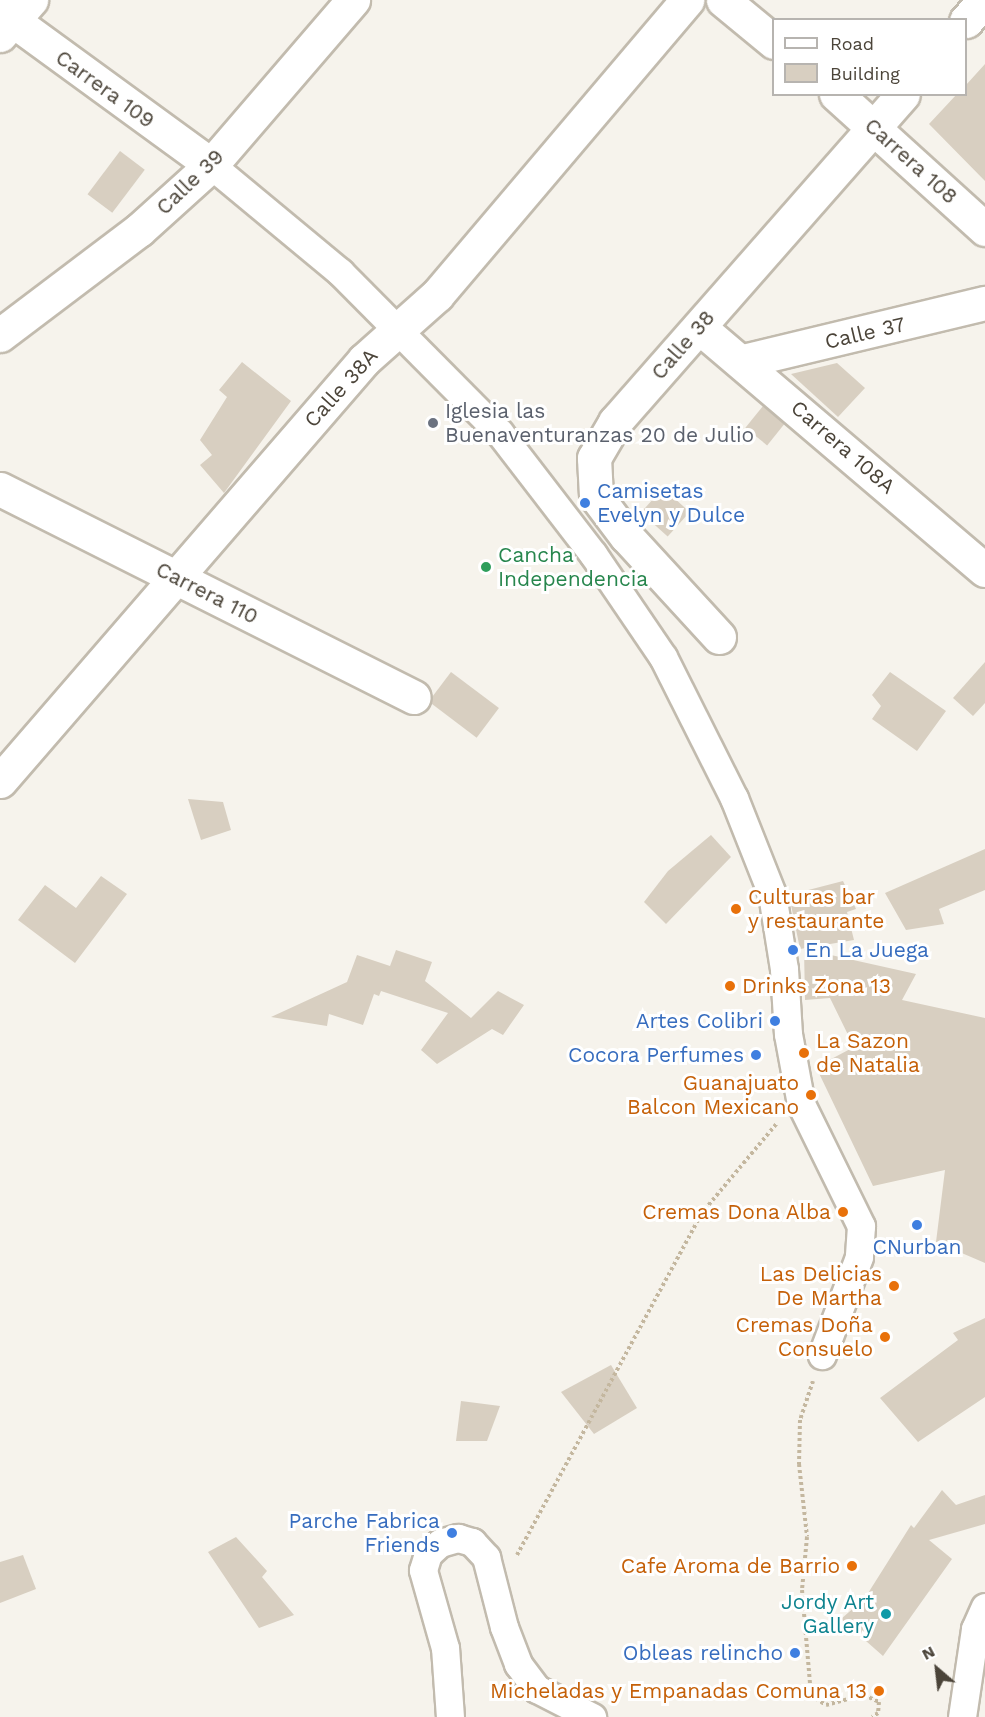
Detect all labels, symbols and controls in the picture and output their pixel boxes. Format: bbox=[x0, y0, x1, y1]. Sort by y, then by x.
legend bbox=[772, 18, 967, 96]
text: Road bbox=[830, 33, 874, 54]
street label: Carrera 109 bbox=[50, 44, 160, 134]
text: Building bbox=[830, 63, 900, 84]
street label: Carrera 108 bbox=[859, 113, 963, 209]
street label: Calle 39 bbox=[151, 144, 229, 220]
street label: Calle 38 bbox=[646, 305, 720, 385]
street label: Calle 37 bbox=[822, 312, 908, 354]
street label: Calle 38A bbox=[299, 343, 383, 433]
street label: Carrera 108A bbox=[785, 395, 901, 499]
place label: Iglesia las Buenaventuranzas 20 de Julio bbox=[445, 398, 755, 448]
marker: Iglesia las Buenaventuranzas 20 de Julio bbox=[426, 416, 440, 430]
place label: Camisetas Evelyn y Dulce bbox=[597, 478, 746, 528]
marker: Camisetas Evelyn y Dulce bbox=[578, 496, 592, 510]
place label: Cancha Independencia bbox=[498, 542, 648, 592]
street label: Carrera 110 bbox=[151, 556, 263, 630]
marker: Cancha Independencia bbox=[479, 560, 493, 574]
place label: Culturas bar y restaurante bbox=[748, 884, 885, 934]
marker: Culturas bar y restaurante bbox=[729, 902, 743, 916]
place label: En La Juega bbox=[805, 937, 930, 963]
marker: En La Juega bbox=[786, 943, 800, 957]
place label: Drinks Zona 13 bbox=[742, 973, 892, 999]
marker: Drinks Zona 13 bbox=[723, 979, 737, 993]
place label: Artes Colibri bbox=[636, 1008, 763, 1034]
marker: Artes Colibri bbox=[768, 1014, 782, 1028]
place label: La Sazon de Natalia bbox=[816, 1028, 920, 1078]
place label: Cocora Perfumes bbox=[568, 1042, 744, 1068]
marker: La Sazon de Natalia bbox=[797, 1046, 811, 1060]
marker: Cocora Perfumes bbox=[749, 1048, 763, 1062]
place label: Guanajuato Balcon Mexicano bbox=[627, 1070, 799, 1120]
marker: Guanajuato Balcon Mexicano bbox=[804, 1088, 818, 1102]
place label: Cremas Dona Alba bbox=[641, 1199, 831, 1225]
marker: Cremas Dona Alba bbox=[836, 1205, 850, 1219]
marker: CNurban bbox=[910, 1218, 924, 1232]
place label: CNurban bbox=[872, 1234, 962, 1260]
place label: Las Delicias De Martha bbox=[760, 1261, 882, 1311]
marker: Las Delicias De Martha bbox=[887, 1279, 901, 1293]
place label: Cremas Doña Consuelo bbox=[735, 1312, 873, 1362]
marker: Cremas Doña Consuelo bbox=[878, 1330, 892, 1344]
place label: Parche Fabrica Friends bbox=[288, 1508, 440, 1558]
marker: Parche Fabrica Friends bbox=[445, 1526, 459, 1540]
place label: Cafe Aroma de Barrio bbox=[619, 1553, 840, 1579]
marker: Cafe Aroma de Barrio bbox=[845, 1559, 859, 1573]
place label: Jordy Art Gallery bbox=[780, 1589, 874, 1639]
marker: Jordy Art Gallery bbox=[879, 1607, 893, 1621]
north arrow bbox=[907, 1639, 967, 1699]
place label: Obleas relincho bbox=[623, 1640, 783, 1666]
text: N bbox=[919, 1641, 938, 1664]
marker: Obleas relincho bbox=[788, 1646, 802, 1660]
place label: Micheladas y Empanadas Comuna 13 bbox=[488, 1678, 867, 1704]
marker: Micheladas y Empanadas Comuna 13 bbox=[872, 1684, 886, 1698]

